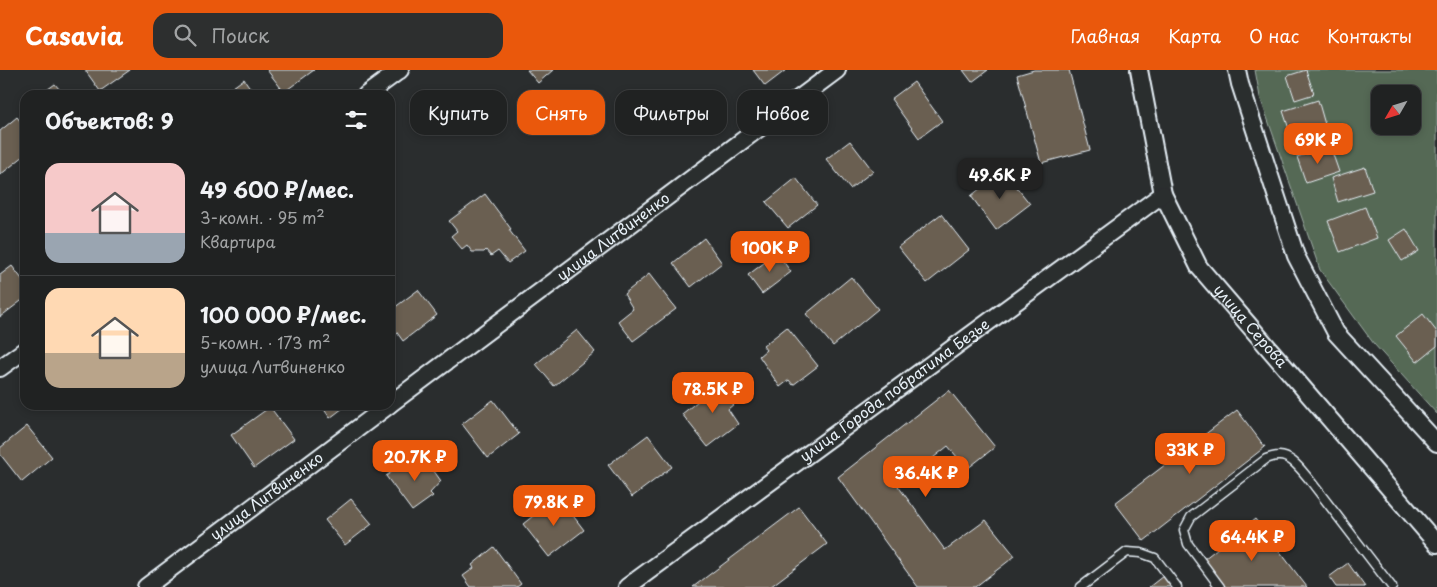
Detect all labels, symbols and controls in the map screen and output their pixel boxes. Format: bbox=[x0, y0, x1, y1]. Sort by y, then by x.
search box bbox=[153, 13, 503, 58]
text: Casavia bbox=[25, 17, 123, 53]
icon: search bbox=[171, 21, 199, 49]
text: Поиск bbox=[211, 21, 269, 49]
text: Главная bbox=[1071, 22, 1140, 49]
text: Карта bbox=[1168, 22, 1221, 49]
text: О нас bbox=[1249, 22, 1299, 49]
text: Контакты bbox=[1327, 22, 1412, 49]
north arrow bbox=[1371, 85, 1421, 135]
map controls bbox=[1371, 85, 1421, 135]
chip: Купить bbox=[410, 90, 507, 135]
chip: Снять bbox=[517, 90, 605, 135]
chip: Фильтры bbox=[615, 90, 727, 135]
chip: Новое bbox=[737, 90, 828, 135]
text: Объектов: 9 bbox=[45, 104, 174, 136]
icon: filters bbox=[342, 106, 370, 134]
pin: 69K ₽ bbox=[1283, 122, 1353, 165]
text: 69K ₽ bbox=[1295, 127, 1341, 151]
pin: 49.6K ₽ bbox=[954, 158, 1046, 200]
text: 49.6K ₽ bbox=[969, 162, 1031, 186]
text: 49 600 ₽/мес. bbox=[200, 173, 354, 205]
icon: home bbox=[85, 183, 145, 243]
street label: улица Литвиненко bbox=[551, 186, 674, 286]
text: 3-комн. · 95 m² bbox=[200, 205, 325, 229]
text: Квартира bbox=[200, 229, 275, 253]
pin: 100K ₽ bbox=[729, 230, 811, 273]
text: 100K ₽ bbox=[742, 235, 798, 259]
street label: улица Серова bbox=[1209, 279, 1294, 373]
text: 100 000 ₽/мес. bbox=[200, 298, 367, 330]
icon: home bbox=[85, 308, 145, 368]
street label: улица Города побратима Безье bbox=[794, 312, 994, 467]
text: 5-комн. · 173 m² bbox=[200, 330, 330, 354]
text: улица Литвиненко bbox=[200, 354, 345, 378]
pin: 78.5K ₽ bbox=[667, 372, 759, 414]
text: 78.5K ₽ bbox=[683, 376, 743, 400]
pin: 33K ₽ bbox=[1155, 432, 1225, 475]
text: 33K ₽ bbox=[1166, 437, 1214, 461]
pin: 20.7K ₽ bbox=[369, 440, 461, 482]
text: 20.7K ₽ bbox=[384, 444, 446, 468]
street label: улица Литвиненко bbox=[205, 445, 327, 545]
pin: 36.4K ₽ bbox=[880, 456, 972, 498]
text: 36.4K ₽ bbox=[894, 460, 958, 484]
pin: 79.8K ₽ bbox=[508, 484, 600, 527]
text: 79.8K ₽ bbox=[524, 489, 584, 513]
pin: 64.4K ₽ bbox=[1206, 520, 1298, 562]
text: 64.4K ₽ bbox=[1220, 524, 1284, 548]

